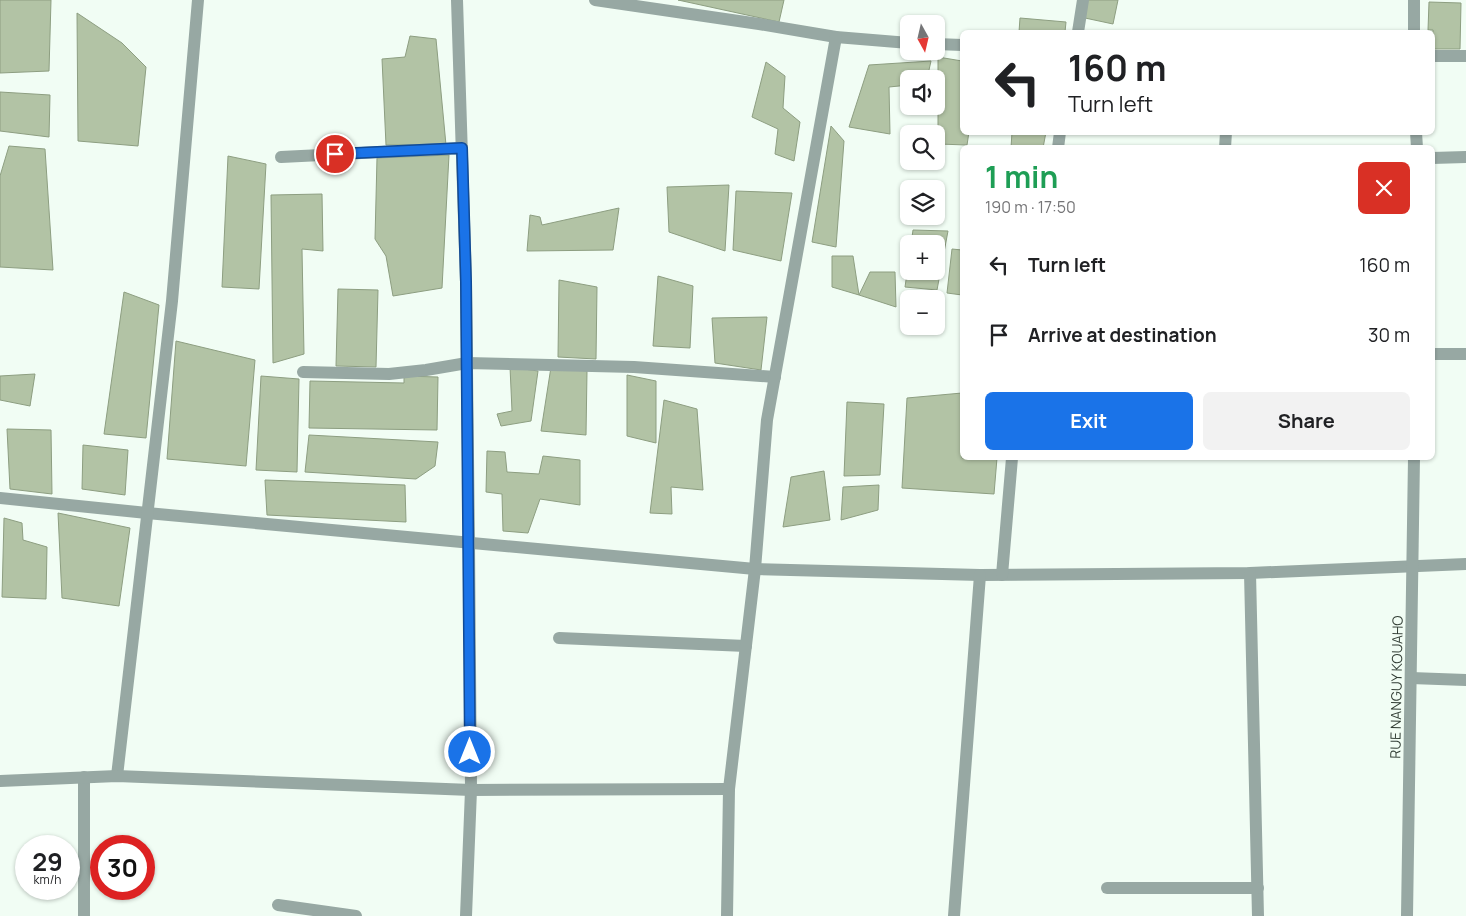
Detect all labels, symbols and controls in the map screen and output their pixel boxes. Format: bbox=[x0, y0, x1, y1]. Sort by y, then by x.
north arrow bbox=[900, 15, 945, 60]
map controls bbox=[900, 15, 945, 335]
text: 160 m bbox=[1068, 44, 1167, 92]
icon: left bbox=[985, 50, 1050, 115]
button: sound bbox=[900, 70, 945, 115]
text: Turn left bbox=[1068, 89, 1153, 119]
button: search bbox=[900, 125, 945, 170]
pin bbox=[314, 133, 356, 175]
icon: arrive bbox=[321, 140, 349, 168]
text: 1 min bbox=[985, 156, 1058, 197]
button: close bbox=[1358, 162, 1410, 214]
button: layers bbox=[900, 180, 945, 225]
text: 190 m · 17:50 bbox=[985, 196, 1076, 218]
button: + bbox=[900, 235, 945, 280]
icon: left bbox=[985, 251, 1013, 279]
text: Turn left bbox=[1028, 252, 1106, 278]
text: 160 m bbox=[1359, 252, 1410, 278]
button: − bbox=[900, 290, 945, 335]
icon: arrive bbox=[985, 321, 1013, 349]
text: Arrive at destination bbox=[1028, 322, 1217, 348]
text: 30 m bbox=[1368, 322, 1410, 348]
button: Exit bbox=[985, 392, 1193, 450]
button: Share bbox=[1203, 392, 1410, 450]
street label: RUE NANGUY KOUAHO bbox=[1385, 615, 1407, 759]
position arrow bbox=[443, 725, 495, 777]
speed limit sign: 30 bbox=[90, 835, 155, 900]
text: 29 bbox=[32, 844, 63, 879]
text: km/h bbox=[34, 871, 61, 888]

